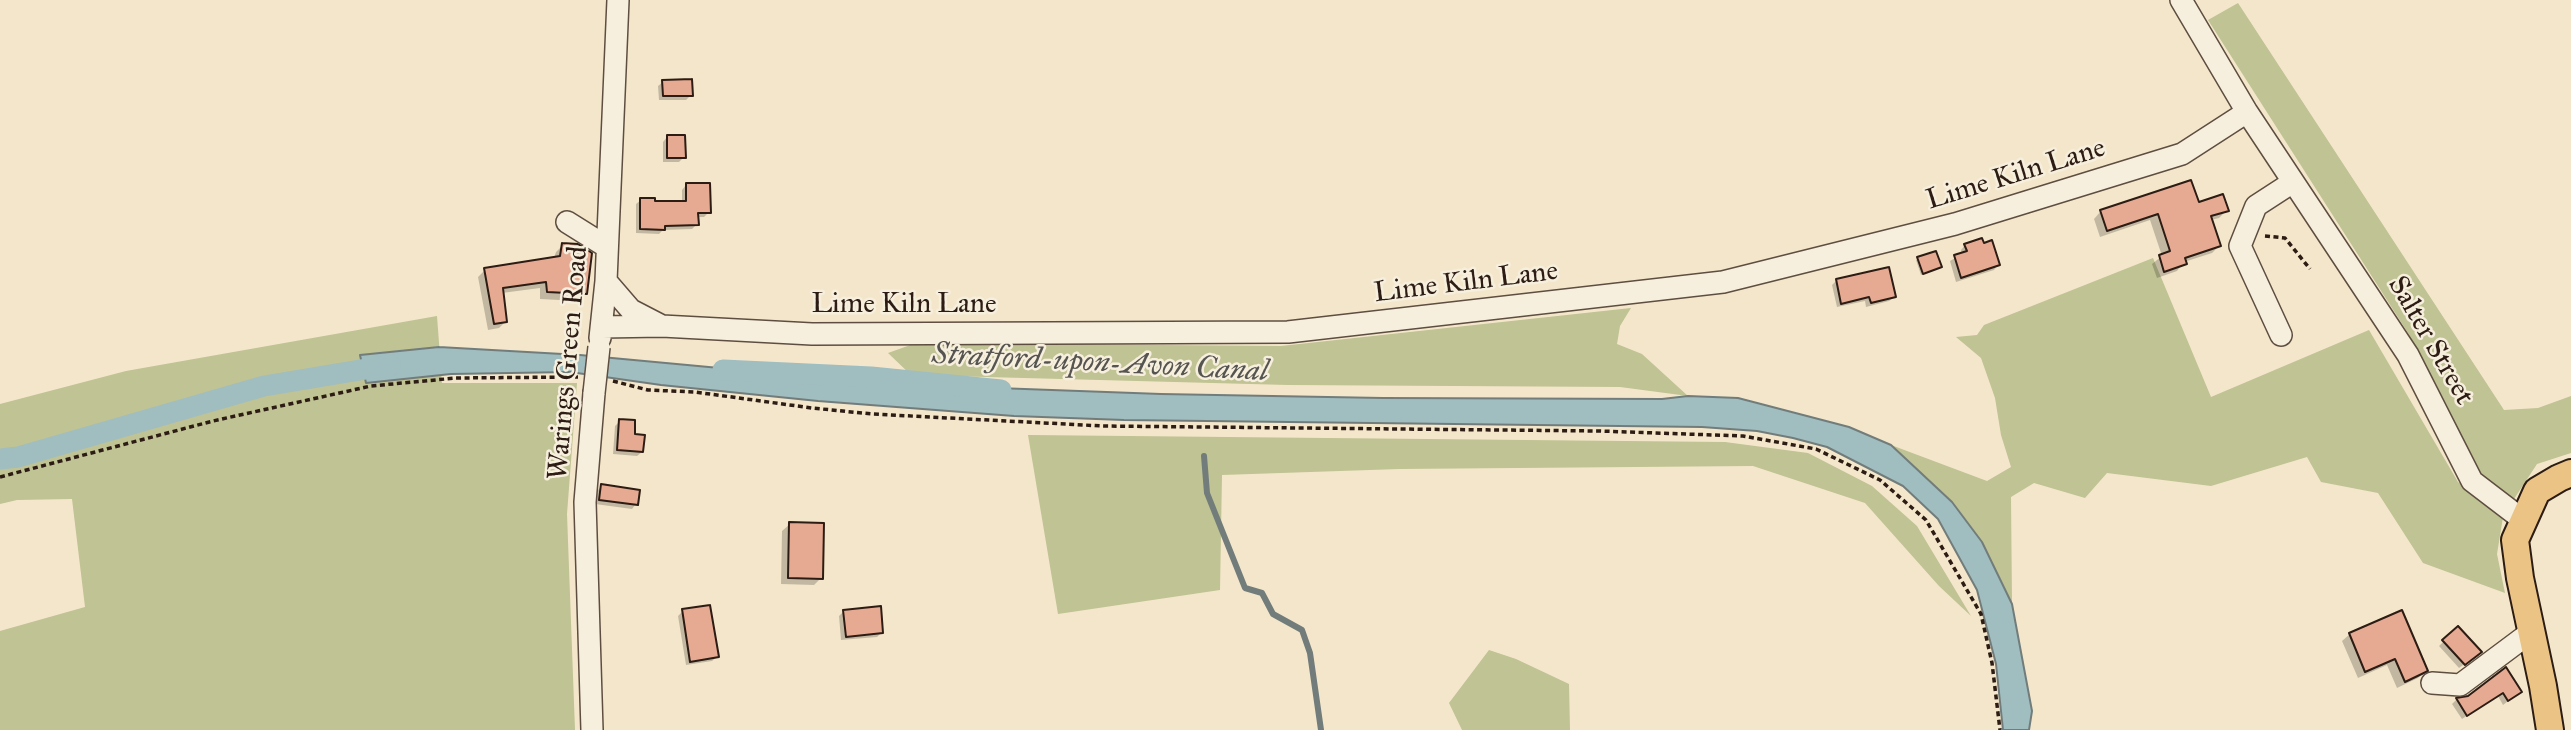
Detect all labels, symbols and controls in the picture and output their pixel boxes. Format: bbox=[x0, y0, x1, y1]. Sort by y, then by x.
street label: Lime Kiln Lane bbox=[1923, 132, 2109, 218]
street label: Warings Green Road bbox=[542, 245, 596, 481]
street label: Lime Kiln Lane bbox=[1372, 255, 1560, 311]
street label: Salter Street bbox=[2380, 271, 2480, 411]
street label: Lime Kiln Lane bbox=[811, 288, 997, 322]
water label: Stratford-upon-Avon Canal bbox=[931, 337, 1269, 391]

